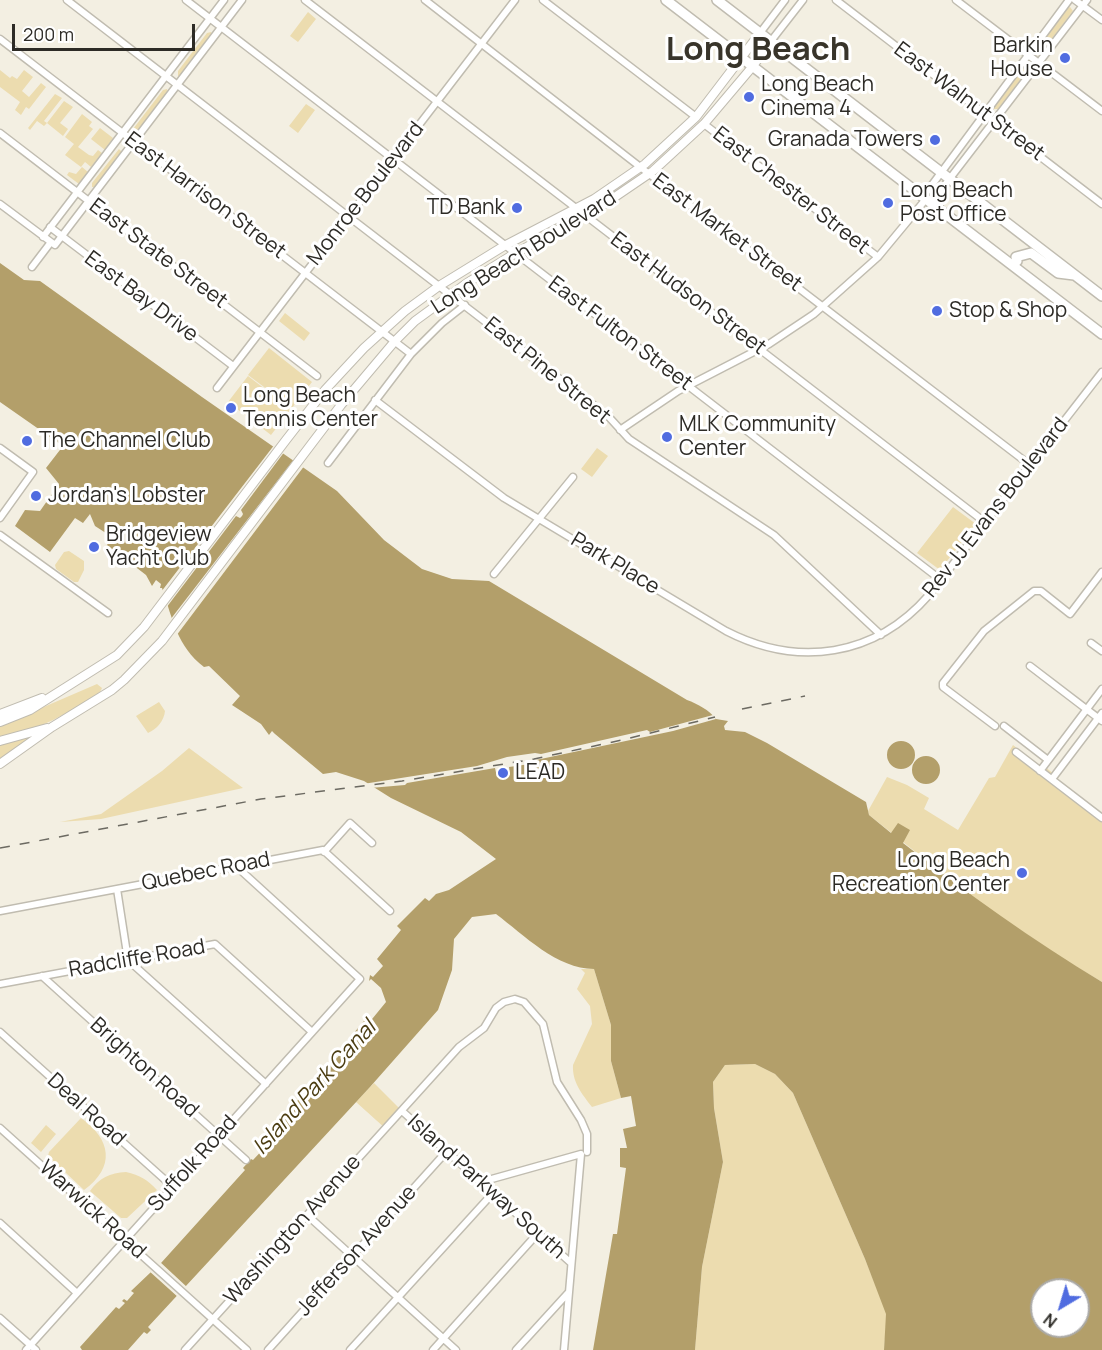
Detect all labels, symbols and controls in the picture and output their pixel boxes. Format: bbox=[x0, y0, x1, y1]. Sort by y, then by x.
scale bar bbox=[15, 12, 198, 50]
text: 200 m bbox=[23, 22, 74, 46]
district label: Long Beach bbox=[666, 31, 850, 71]
place label: Barkin House bbox=[990, 33, 1053, 83]
street label: East Walnut Street bbox=[889, 37, 1049, 167]
marker: Barkin House bbox=[1058, 51, 1072, 65]
place label: Long Beach Cinema 4 bbox=[761, 72, 874, 122]
marker: Long Beach Cinema 4 bbox=[742, 90, 756, 104]
street label: Monroe Boulevard bbox=[302, 117, 430, 271]
street label: East Chester Street bbox=[708, 122, 874, 260]
street label: East Harrison Street bbox=[119, 127, 291, 265]
place label: Granada Towers bbox=[768, 127, 923, 153]
marker: Granada Towers bbox=[928, 133, 942, 147]
street label: East Market Street bbox=[647, 168, 807, 298]
place label: Long Beach Post Office bbox=[900, 178, 1013, 228]
street label: Long Beach Boulevard bbox=[427, 186, 621, 320]
street label: East State Street bbox=[84, 194, 232, 314]
place label: TD Bank bbox=[427, 195, 505, 221]
marker: Long Beach Post Office bbox=[881, 196, 895, 210]
marker: TD Bank bbox=[510, 201, 524, 215]
street label: East Hudson Street bbox=[605, 227, 771, 361]
street label: East Bay Drive bbox=[79, 246, 203, 348]
street label: East Fulton Street bbox=[543, 272, 697, 396]
place label: Stop & Shop bbox=[949, 298, 1067, 324]
marker: Stop & Shop bbox=[930, 304, 944, 318]
street label: East Pine Street bbox=[479, 312, 615, 430]
place label: Long Beach Tennis Center bbox=[243, 383, 378, 433]
marker: Long Beach Tennis Center bbox=[224, 401, 238, 415]
place label: MLK Community Center bbox=[679, 412, 836, 462]
street label: Rev JJ Evans Boulevard bbox=[918, 413, 1074, 603]
place label: The Channel Club bbox=[39, 428, 211, 454]
marker: MLK Community Center bbox=[660, 430, 674, 444]
marker: The Channel Club bbox=[20, 434, 34, 448]
place label: Jordan's Lobster bbox=[48, 483, 206, 509]
marker: Jordan's Lobster bbox=[29, 489, 43, 503]
place label: Bridgeview Yacht Club bbox=[106, 522, 212, 572]
street label: Park Place bbox=[566, 528, 664, 600]
marker: Bridgeview Yacht Club bbox=[87, 540, 101, 554]
place label: LEAD bbox=[515, 760, 565, 786]
marker: LEAD bbox=[496, 766, 510, 780]
street label: Quebec Road bbox=[140, 847, 272, 897]
place label: Long Beach Recreation Center bbox=[832, 848, 1010, 898]
marker: Long Beach Recreation Center bbox=[1015, 866, 1029, 880]
street label: Radcliffe Road bbox=[67, 935, 207, 983]
street label: Brighton Road bbox=[85, 1013, 203, 1123]
water label: Island Park Canal bbox=[248, 1016, 382, 1160]
street label: Deal Road bbox=[42, 1068, 130, 1152]
street label: Island Parkway South bbox=[402, 1109, 570, 1265]
street label: Suffolk Road bbox=[143, 1111, 243, 1217]
street label: Washington Avenue bbox=[219, 1150, 367, 1310]
street label: Warwick Road bbox=[33, 1155, 151, 1265]
street label: Jefferson Avenue bbox=[292, 1181, 422, 1321]
north arrow bbox=[1030, 1278, 1090, 1338]
text: N bbox=[1039, 1308, 1061, 1333]

